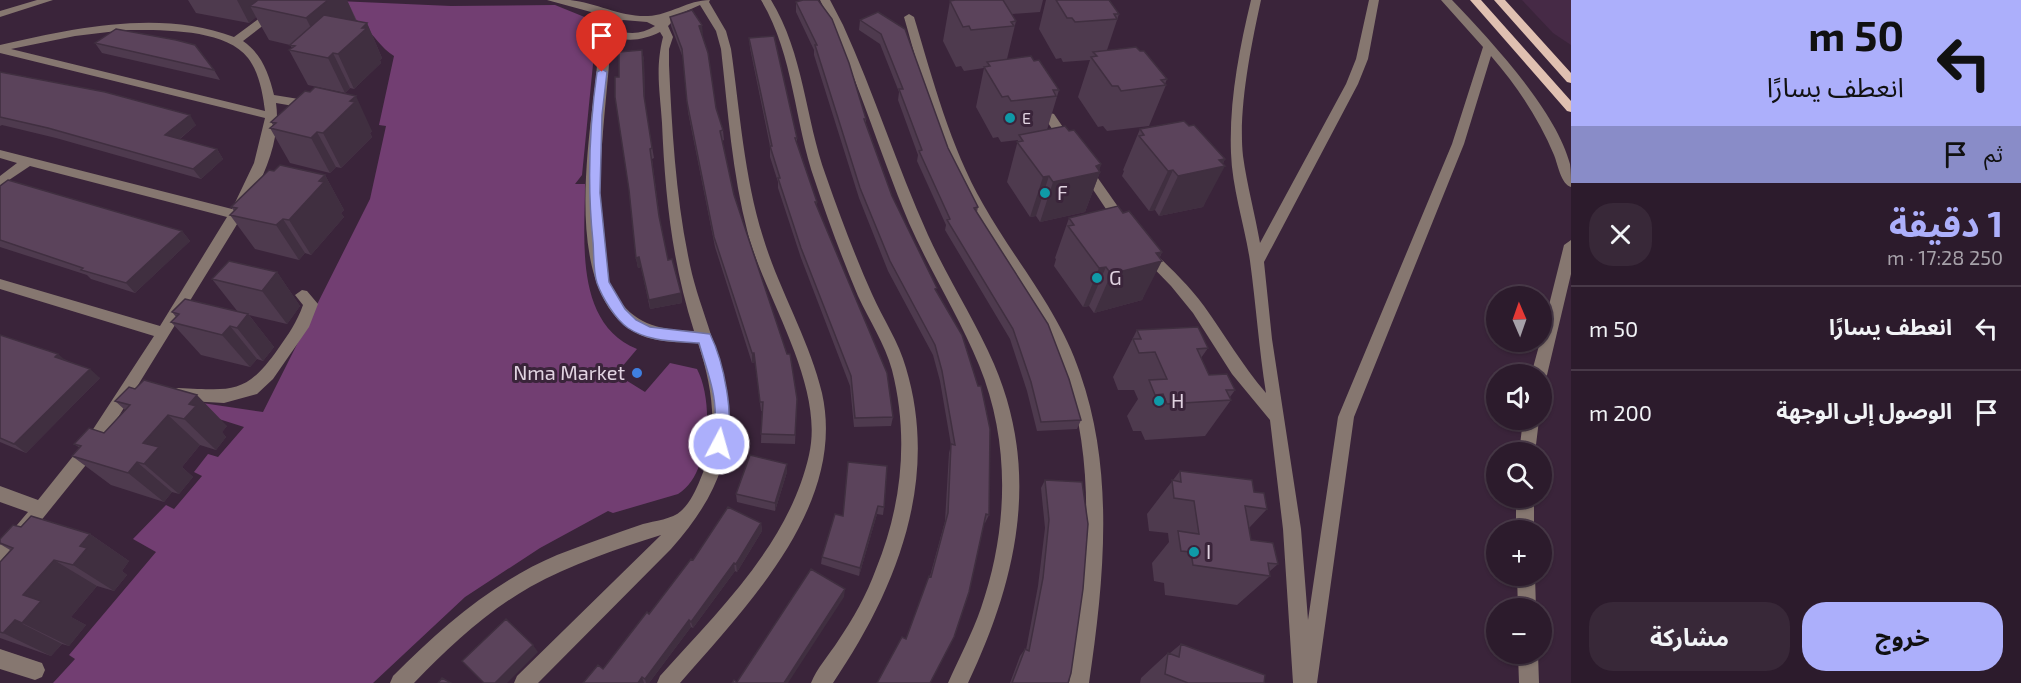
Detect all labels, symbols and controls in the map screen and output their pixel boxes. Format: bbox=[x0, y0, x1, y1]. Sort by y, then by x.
text: 50 m bbox=[1808, 9, 1904, 59]
pin bbox=[576, 10, 627, 72]
icon: arrive bbox=[585, 19, 618, 52]
icon: left bbox=[1925, 24, 2003, 102]
text: انعطف يسارًا bbox=[1767, 70, 1904, 102]
place label: E bbox=[1022, 108, 1031, 127]
marker: E bbox=[1003, 111, 1017, 125]
icon: arrive bbox=[1939, 138, 1972, 171]
text: ثم bbox=[1984, 140, 2003, 166]
place label: F bbox=[1057, 180, 1068, 204]
marker: F bbox=[1038, 186, 1052, 200]
text: 1 دقيقة bbox=[1889, 201, 2003, 244]
button: close bbox=[1589, 203, 1652, 266]
text: 250 m · 17:28 bbox=[1887, 245, 2003, 269]
place label: G bbox=[1109, 265, 1122, 289]
marker: G bbox=[1090, 271, 1104, 285]
north arrow bbox=[1486, 286, 1552, 352]
map controls bbox=[1486, 286, 1552, 664]
icon: left bbox=[1970, 312, 2003, 345]
text: انعطف يسارًا bbox=[1829, 313, 1952, 339]
text: 50 m bbox=[1589, 315, 1638, 341]
place label: Nma Market bbox=[513, 360, 625, 384]
button: sound bbox=[1486, 364, 1552, 430]
marker: Nma Market bbox=[630, 366, 644, 380]
place label: H bbox=[1171, 388, 1184, 412]
marker: H bbox=[1152, 394, 1166, 408]
icon: arrive bbox=[1970, 396, 2003, 429]
text: الوصول إلى الوجهة bbox=[1776, 397, 1952, 423]
text: 200 m bbox=[1589, 399, 1652, 425]
position arrow bbox=[687, 412, 751, 476]
button: search bbox=[1486, 442, 1552, 508]
button: + bbox=[1486, 520, 1552, 586]
place label: I bbox=[1206, 539, 1211, 563]
marker: I bbox=[1187, 545, 1201, 559]
button: − bbox=[1486, 598, 1552, 664]
button: مشاركة bbox=[1589, 602, 1790, 671]
button: خروج bbox=[1802, 602, 2003, 671]

